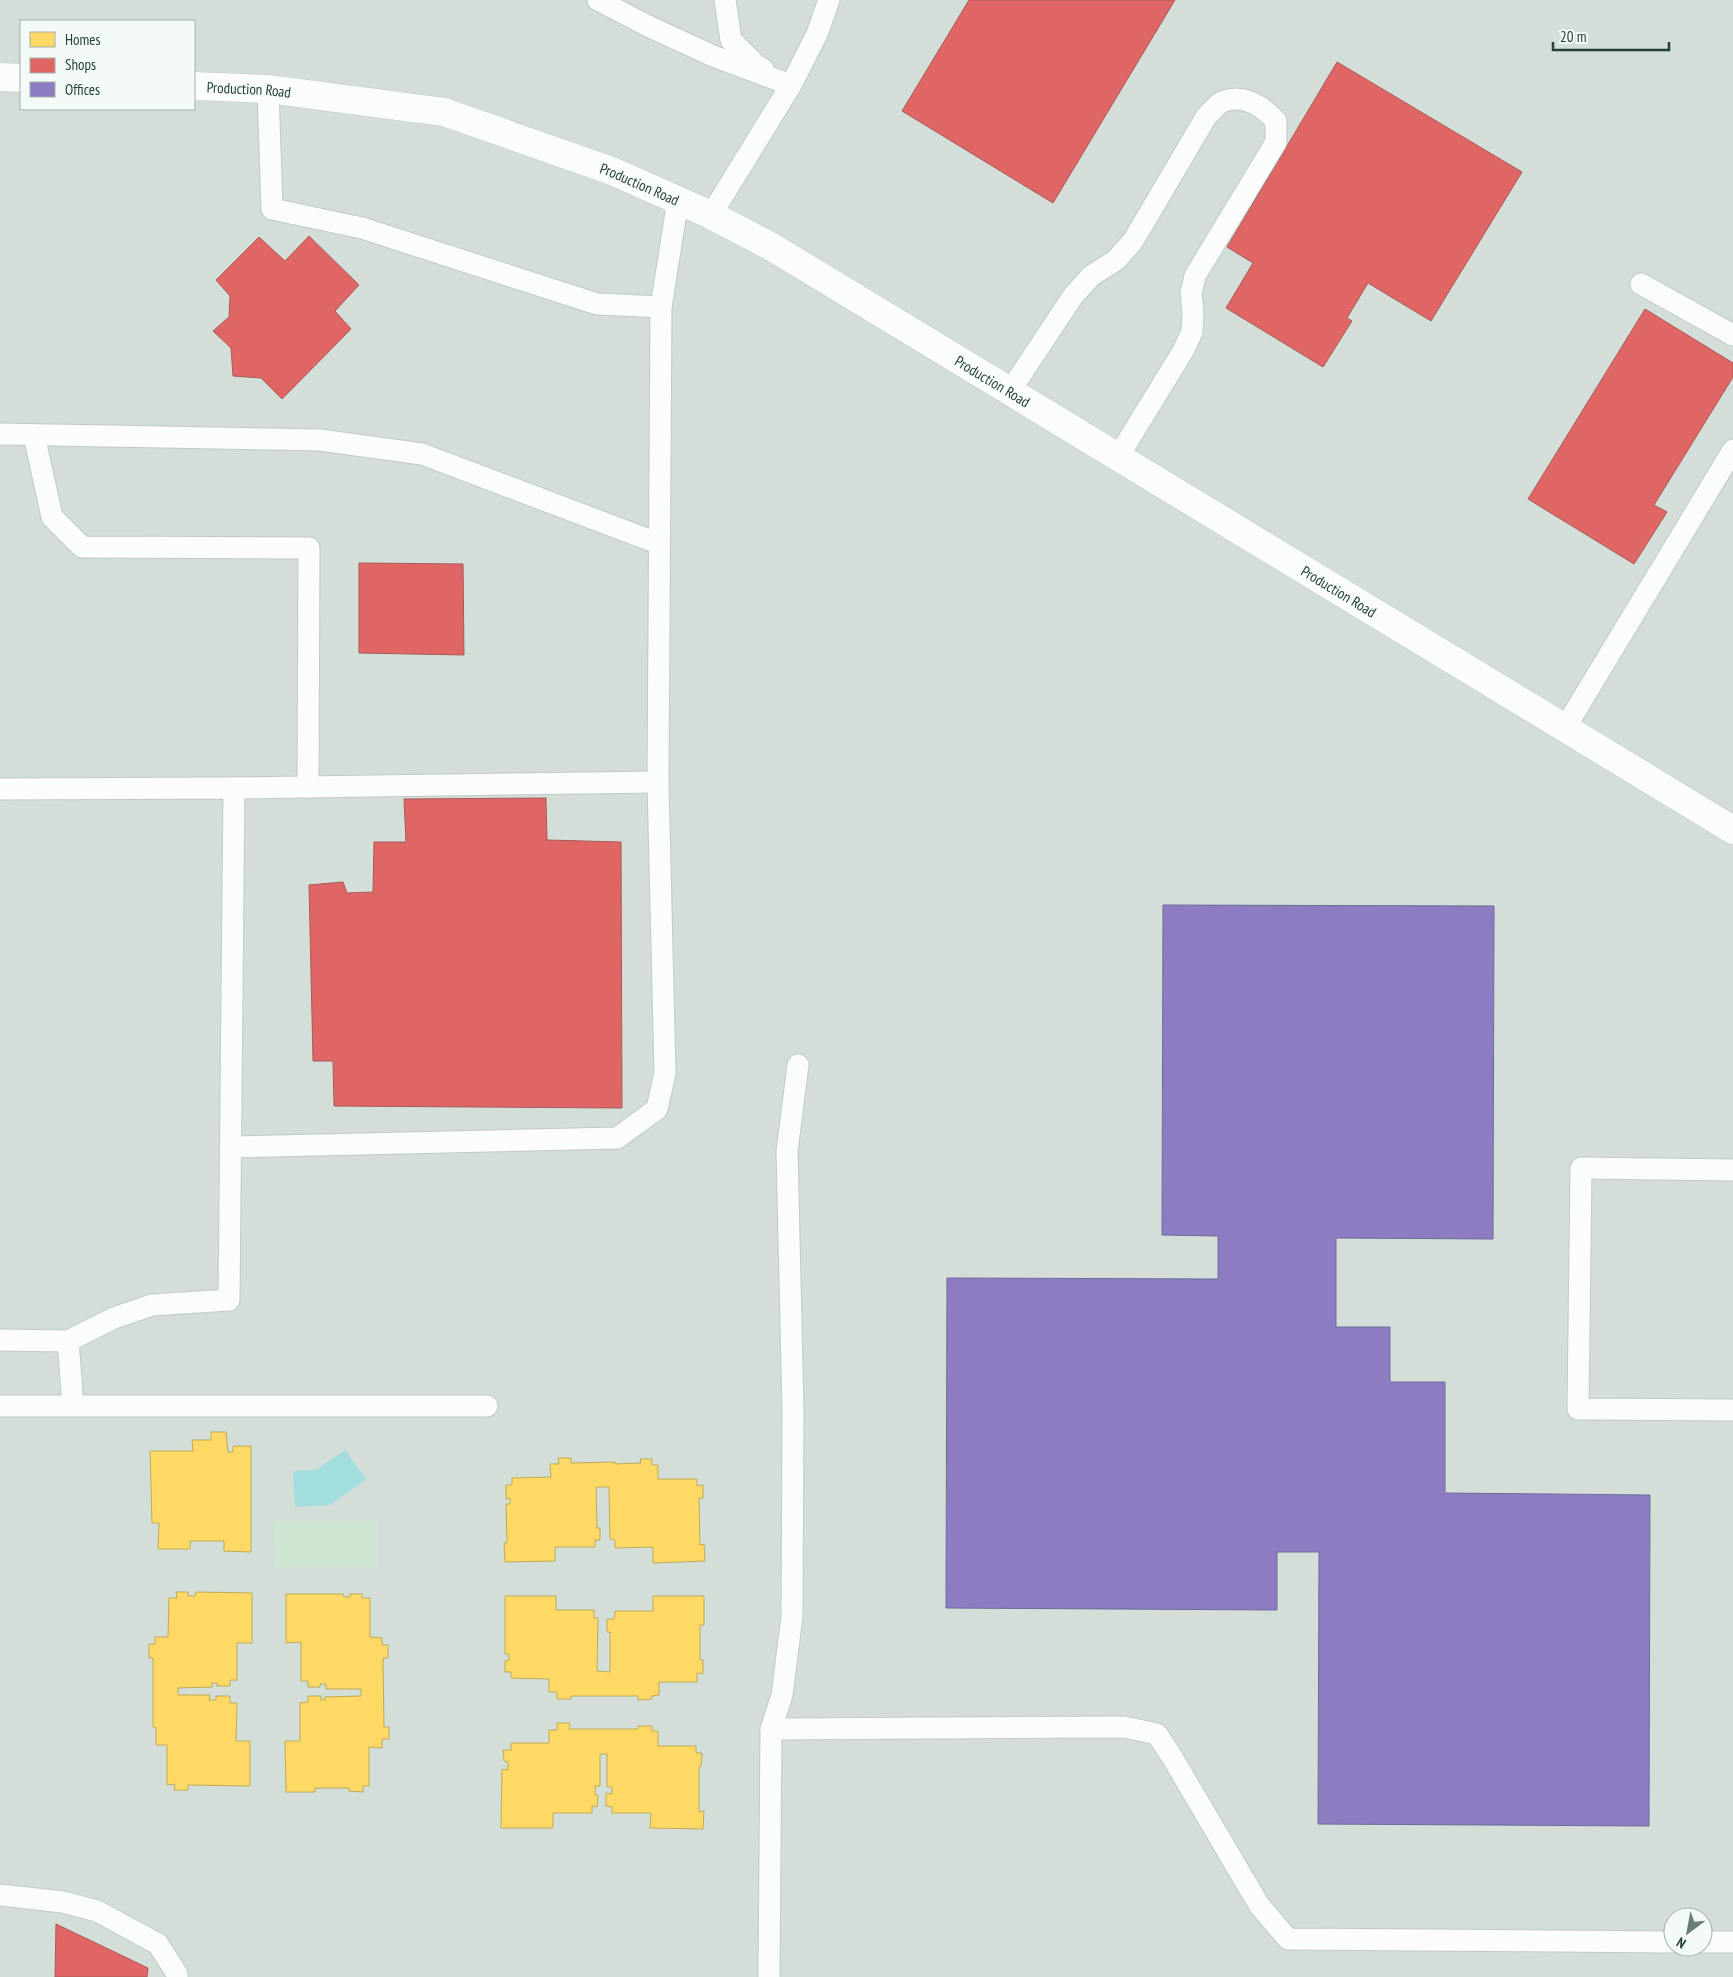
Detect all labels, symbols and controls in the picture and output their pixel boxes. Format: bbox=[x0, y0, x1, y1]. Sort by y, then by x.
legend bbox=[20, 20, 195, 110]
scale bar bbox=[1553, 20, 1669, 52]
text: 20 m bbox=[1560, 27, 1586, 46]
text: Homes bbox=[65, 30, 101, 49]
text: Shops bbox=[65, 55, 96, 74]
street label: Production Road bbox=[206, 77, 292, 101]
text: Offices bbox=[65, 80, 100, 99]
street label: Production Road bbox=[598, 158, 682, 209]
street label: Production Road bbox=[952, 351, 1034, 411]
street label: Production Road bbox=[1298, 561, 1380, 621]
north arrow bbox=[1663, 1907, 1713, 1957]
text: N bbox=[1673, 1933, 1689, 1953]

